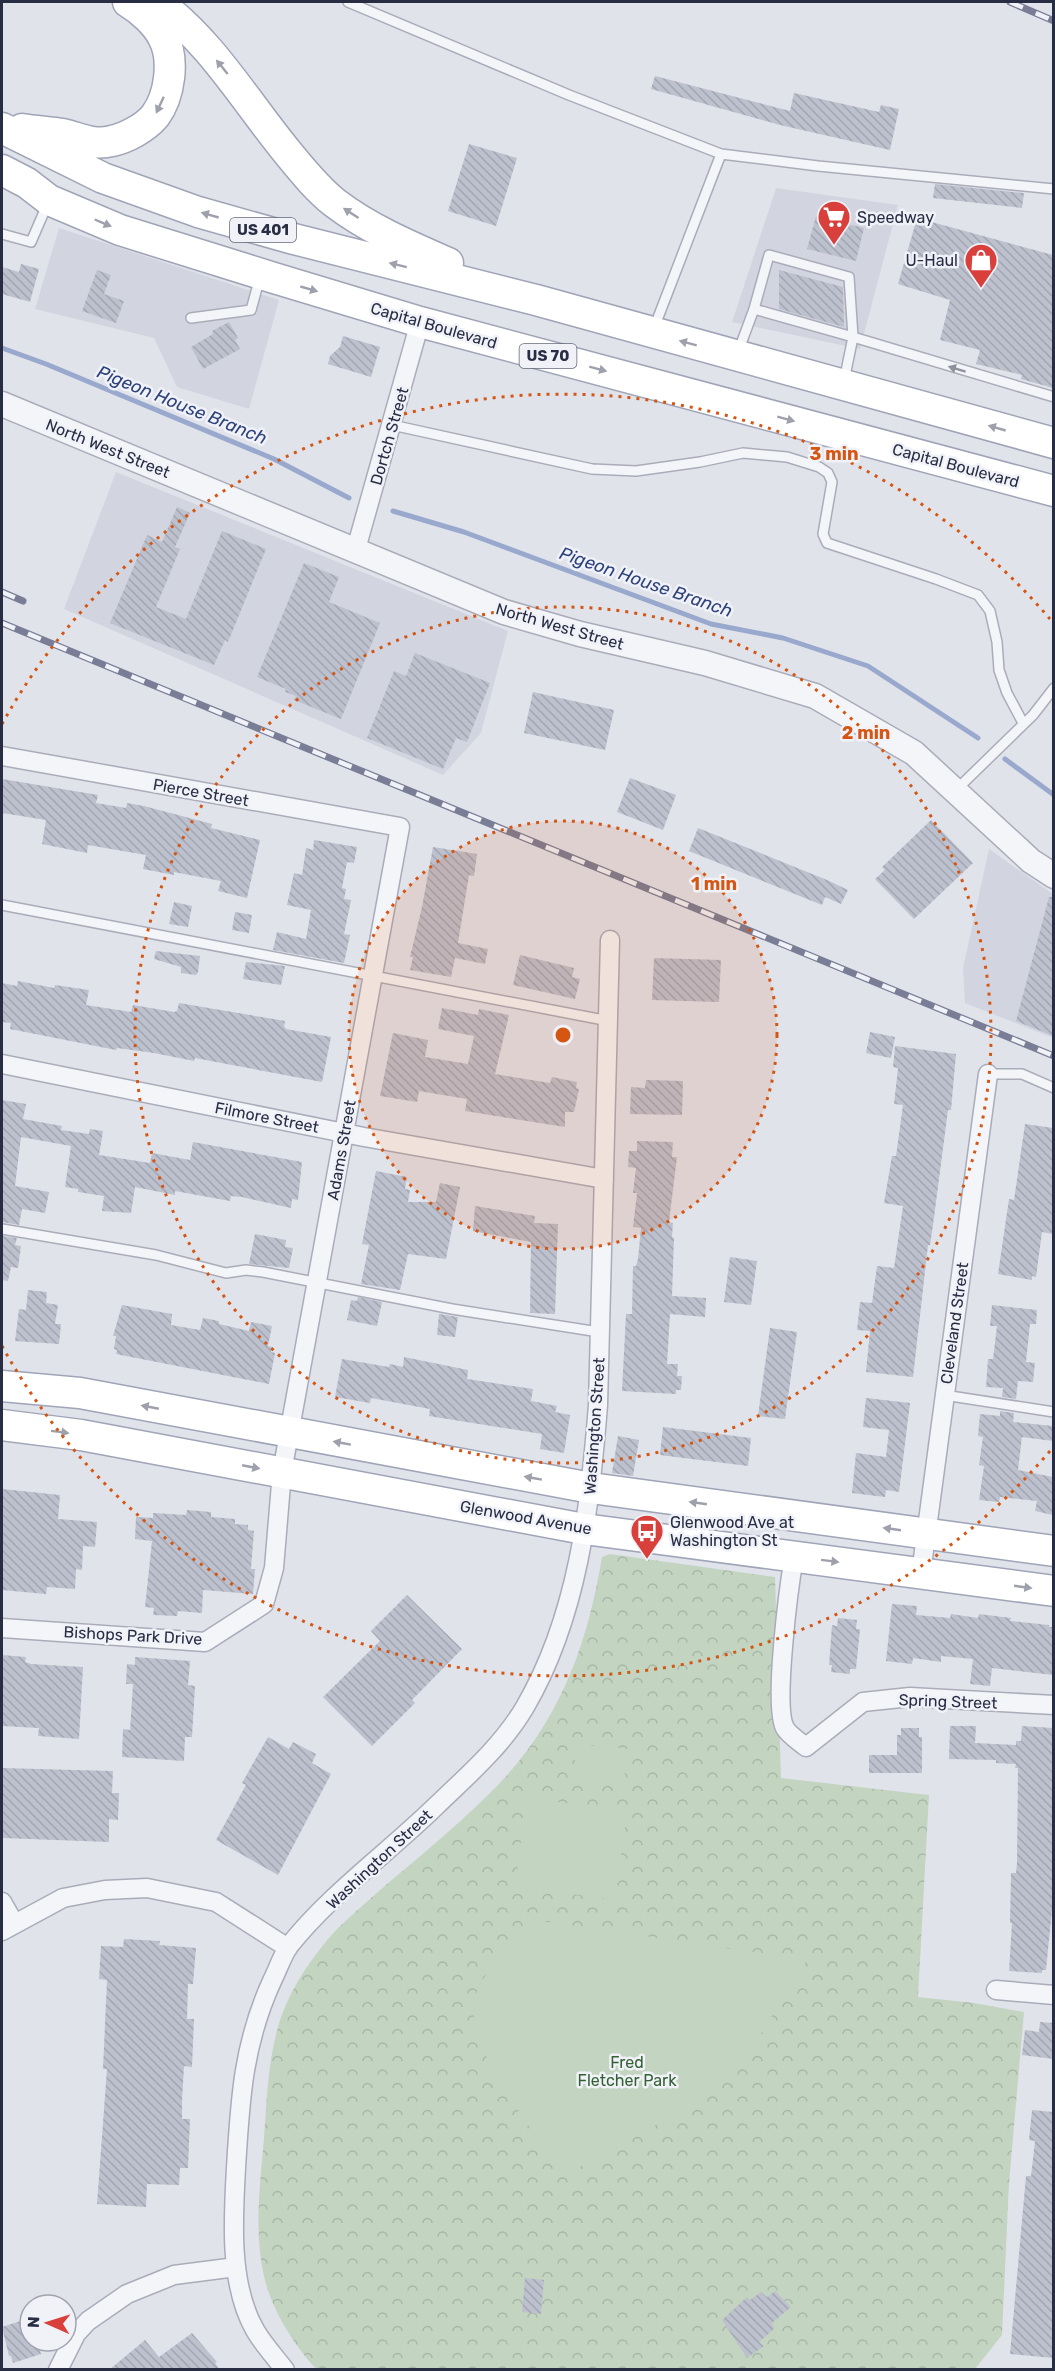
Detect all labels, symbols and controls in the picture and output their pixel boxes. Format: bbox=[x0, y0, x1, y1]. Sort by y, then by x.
one-way arrow bbox=[217, 60, 229, 75]
one-way arrow bbox=[155, 97, 164, 114]
supermarket icon: Speedway bbox=[816, 199, 852, 246]
one-way arrow bbox=[343, 207, 359, 219]
place label: Speedway bbox=[857, 208, 934, 227]
one-way arrow bbox=[200, 210, 218, 219]
one-way arrow bbox=[95, 218, 112, 227]
road number: US 401 bbox=[230, 218, 296, 242]
shop icon: U-Haul bbox=[963, 242, 999, 289]
place label: U-Haul bbox=[905, 251, 958, 270]
one-way arrow bbox=[389, 260, 407, 270]
one-way arrow bbox=[300, 285, 318, 294]
street label: Capital Boulevard bbox=[368, 298, 499, 353]
one-way arrow bbox=[678, 338, 696, 347]
road number: US 70 bbox=[520, 344, 576, 368]
water label: Pigeon House Branch bbox=[94, 361, 270, 449]
one-way arrow bbox=[948, 364, 966, 373]
one-way arrow bbox=[589, 365, 607, 374]
street label: Dortch Street bbox=[366, 385, 413, 487]
street label: North West Street bbox=[43, 415, 173, 482]
one-way arrow bbox=[777, 415, 795, 425]
one-way arrow bbox=[988, 422, 1006, 432]
street label: Capital Boulevard bbox=[890, 439, 1021, 492]
text: 3 min bbox=[810, 443, 858, 465]
water label: Pigeon House Branch bbox=[557, 542, 735, 622]
street label: North West Street bbox=[494, 599, 626, 654]
text: 2 min bbox=[842, 722, 890, 744]
street label: Pierce Street bbox=[152, 775, 250, 810]
text: 1 min bbox=[691, 873, 737, 895]
centre of rings bbox=[553, 1025, 573, 1045]
street label: Filmore Street bbox=[213, 1098, 321, 1137]
street label: Adams Street bbox=[323, 1098, 360, 1202]
street label: Cleveland Street bbox=[937, 1261, 972, 1385]
street label: Washington Street bbox=[580, 1357, 609, 1495]
one-way arrow bbox=[140, 1402, 159, 1411]
one-way arrow bbox=[50, 1427, 69, 1437]
one-way arrow bbox=[332, 1438, 351, 1447]
one-way arrow bbox=[242, 1463, 261, 1472]
one-way arrow bbox=[524, 1473, 543, 1482]
street label: Glenwood Avenue bbox=[459, 1497, 593, 1538]
one-way arrow bbox=[689, 1498, 708, 1507]
bus stop icon: Glenwood Ave at Washington St bbox=[629, 1513, 665, 1560]
place label: Glenwood Ave at Washington St bbox=[670, 1513, 794, 1550]
one-way arrow bbox=[882, 1525, 901, 1534]
one-way arrow bbox=[820, 1557, 839, 1566]
one-way arrow bbox=[1014, 1583, 1033, 1592]
street label: Bishops Park Drive bbox=[63, 1622, 203, 1649]
street label: Spring Street bbox=[898, 1690, 998, 1713]
street label: Washington Street bbox=[323, 1805, 436, 1913]
park label: Fred Fletcher Park bbox=[578, 2053, 677, 2090]
north arrow bbox=[18, 2293, 78, 2353]
text: N bbox=[24, 2316, 43, 2328]

